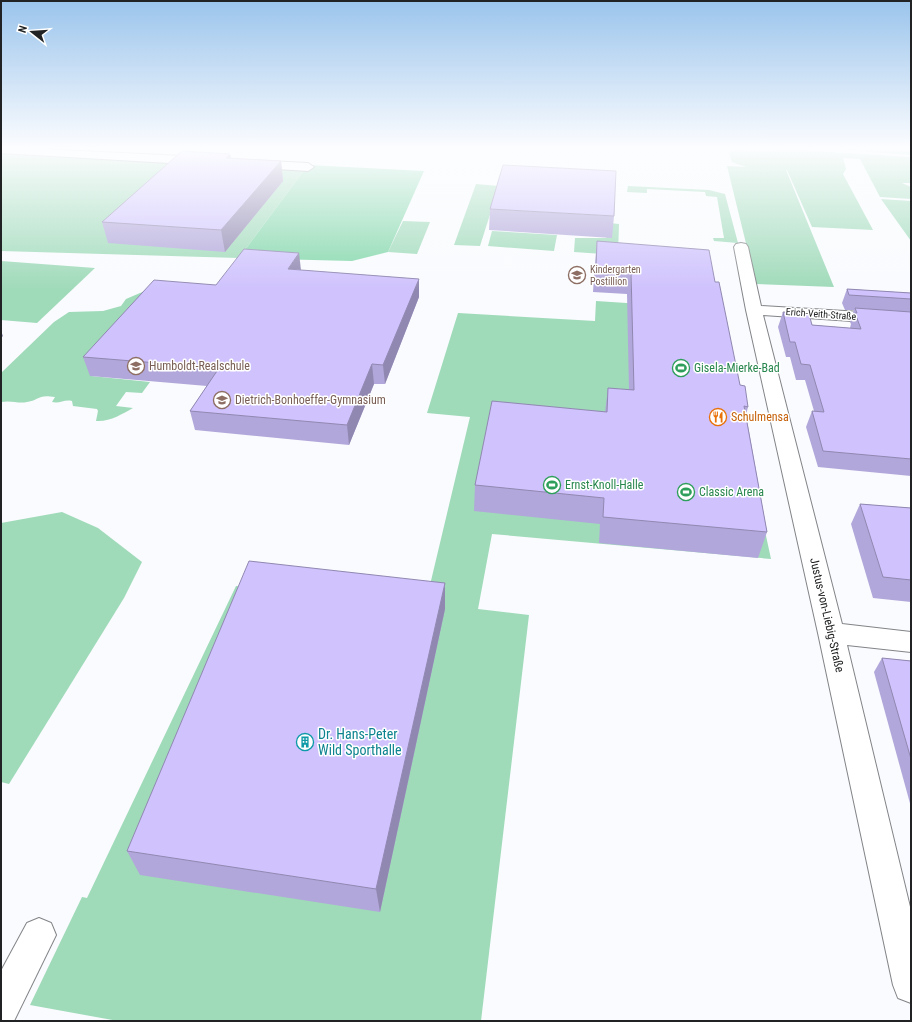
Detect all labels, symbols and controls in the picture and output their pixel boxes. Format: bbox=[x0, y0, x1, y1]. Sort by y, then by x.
north arrow bbox=[12, 12, 52, 52]
text: N bbox=[16, 24, 30, 34]
place label: Kindergarten Postillion bbox=[590, 264, 641, 287]
school or university icon: Kindergarten Postillion bbox=[567, 265, 587, 285]
street label: Erich-Veith-Straße bbox=[785, 306, 857, 322]
school or university icon: Humboldt-Realschule bbox=[126, 356, 146, 376]
sports icon: Gisela-Mierke-Bad bbox=[671, 358, 691, 378]
place label: Humboldt-Realschule bbox=[149, 359, 250, 373]
place label: Gisela-Mierke-Bad bbox=[694, 361, 780, 375]
school or university icon: Dietrich-Bonhoeffer-Gymnasium bbox=[212, 390, 232, 410]
place label: Dietrich-Bonhoeffer-Gymnasium bbox=[235, 393, 386, 407]
restaurant icon: Schulmensa bbox=[708, 407, 728, 427]
place label: Schulmensa bbox=[731, 410, 789, 424]
sports icon: Ernst-Knoll-Halle bbox=[542, 475, 562, 495]
place label: Ernst-Knoll-Halle bbox=[565, 478, 644, 492]
sports icon: Classic Arena bbox=[676, 482, 696, 502]
place label: Classic Arena bbox=[699, 485, 764, 499]
street label: Justus-von-Liebig-Straße bbox=[807, 556, 847, 674]
place label: Dr. Hans-Peter Wild Sporthalle bbox=[318, 726, 402, 758]
building icon: Dr. Hans-Peter Wild Sporthalle bbox=[295, 732, 315, 752]

